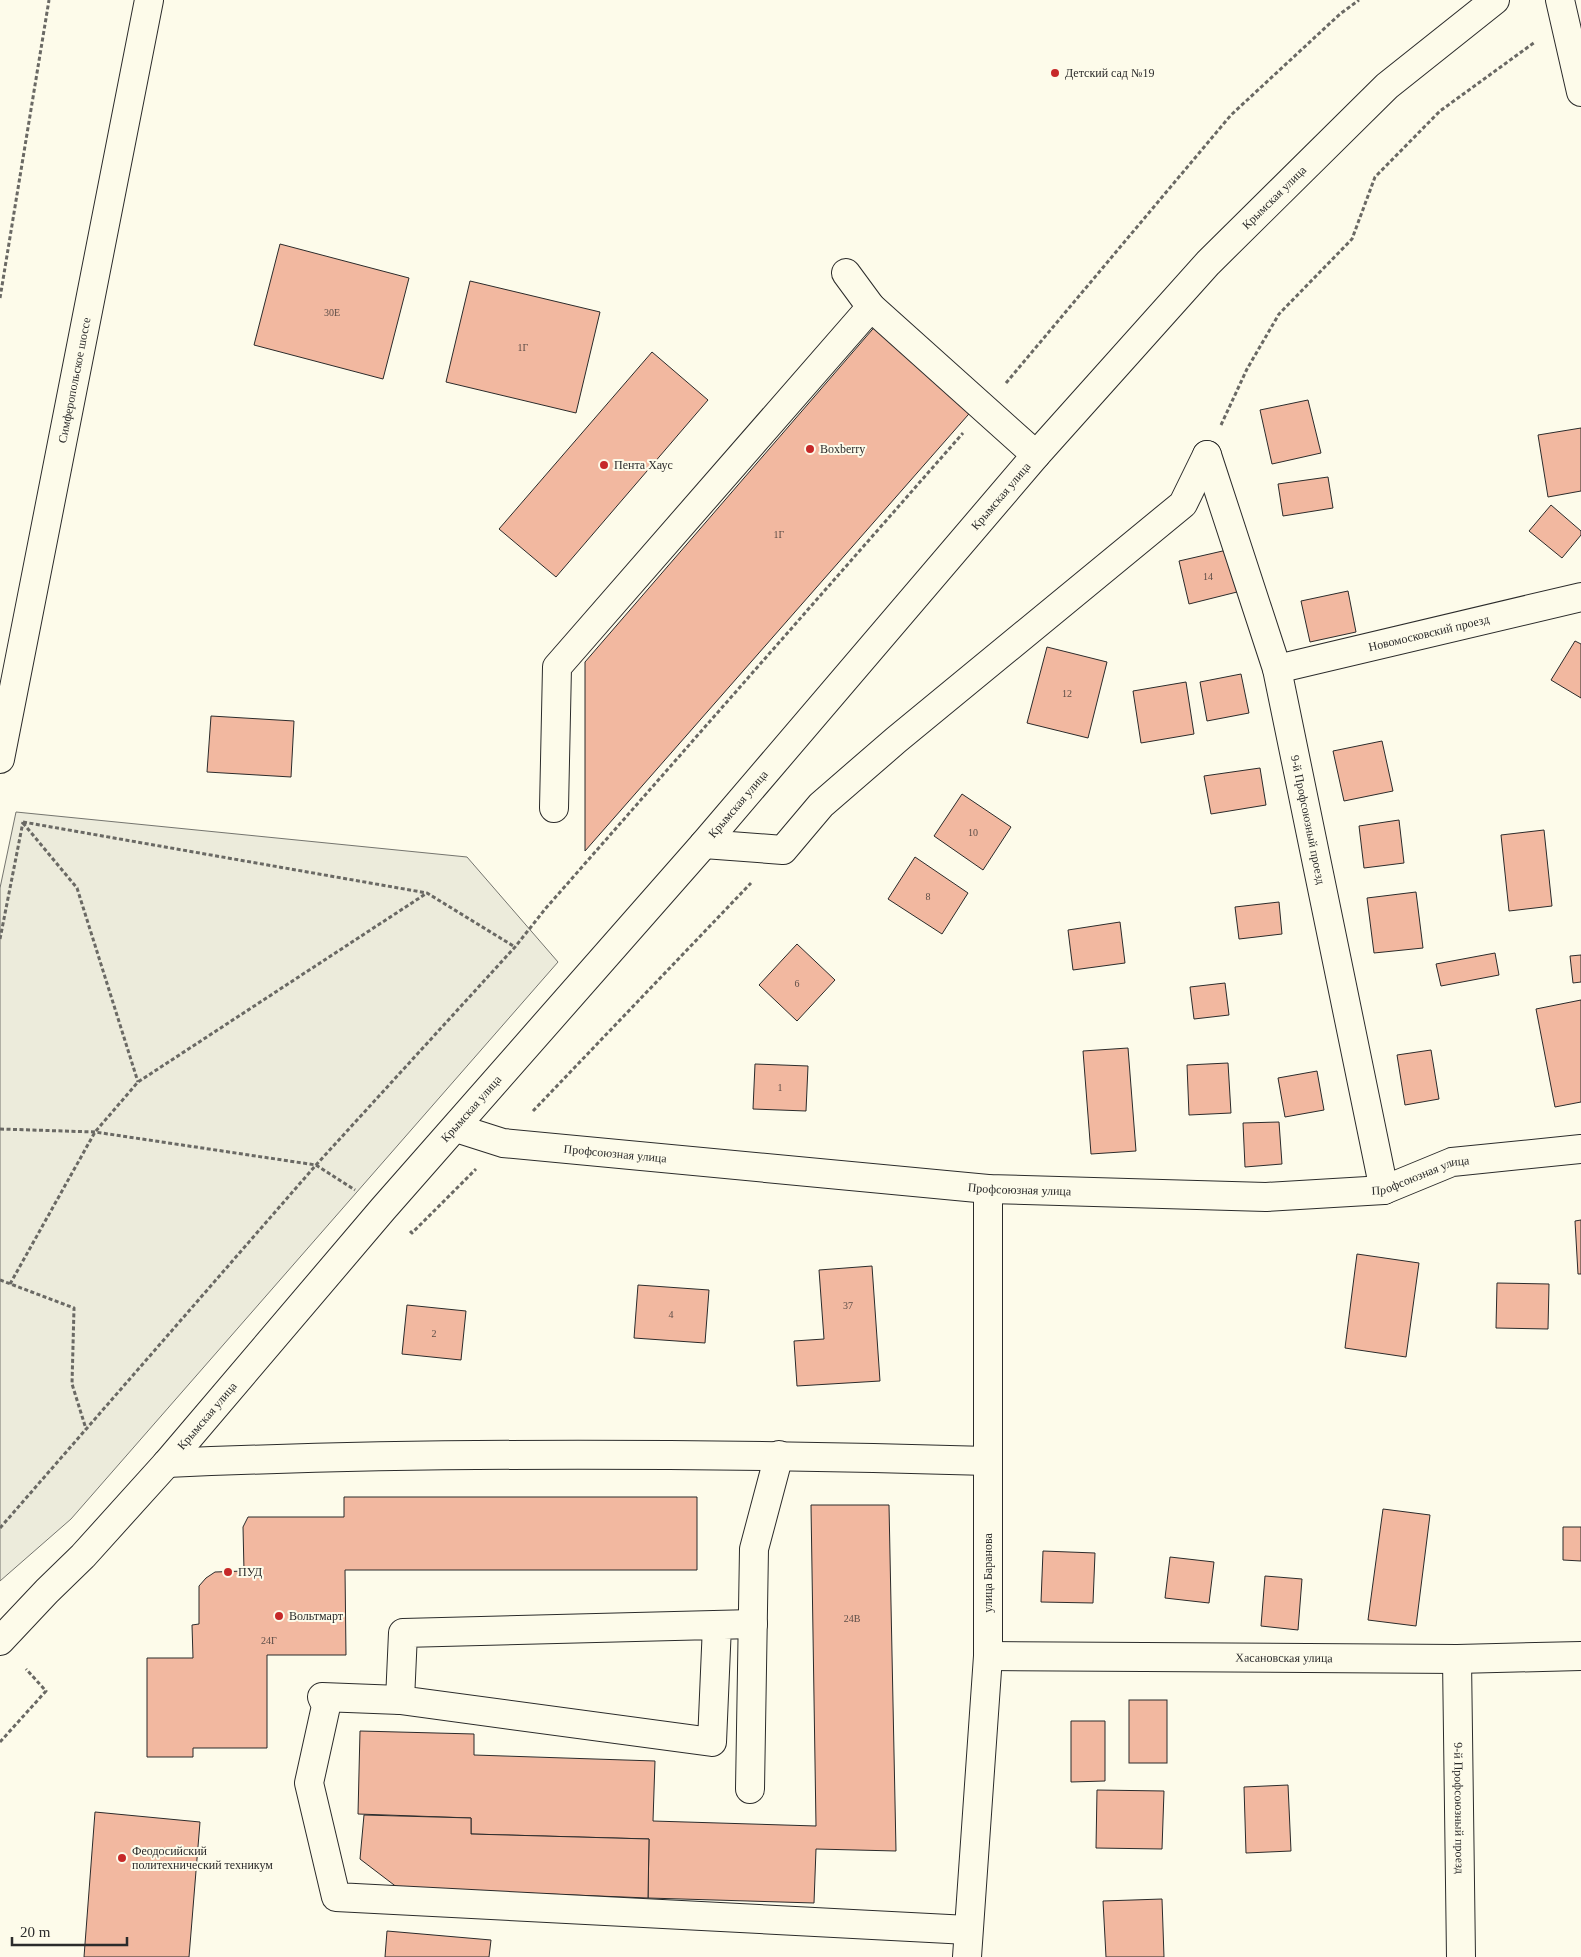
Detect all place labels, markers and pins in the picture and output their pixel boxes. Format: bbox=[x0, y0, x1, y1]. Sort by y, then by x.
place label: Детский сад №19 bbox=[1065, 66, 1154, 80]
marker: Детский сад №19 bbox=[1049, 67, 1061, 79]
place label: Boxberry bbox=[820, 442, 865, 456]
marker: Boxberry bbox=[804, 443, 816, 455]
place label: Пента Хаус bbox=[614, 458, 673, 472]
marker: Пента Хаус bbox=[598, 459, 610, 471]
place label: ПУД bbox=[238, 1565, 262, 1579]
marker: ПУД bbox=[222, 1566, 234, 1578]
place label: Вольтмарт bbox=[289, 1609, 344, 1623]
marker: Вольтмарт bbox=[273, 1610, 285, 1622]
place label: Феодосийский политехнический техникум bbox=[132, 1844, 273, 1872]
marker: Феодосийский политехнический техникум bbox=[116, 1852, 128, 1864]

